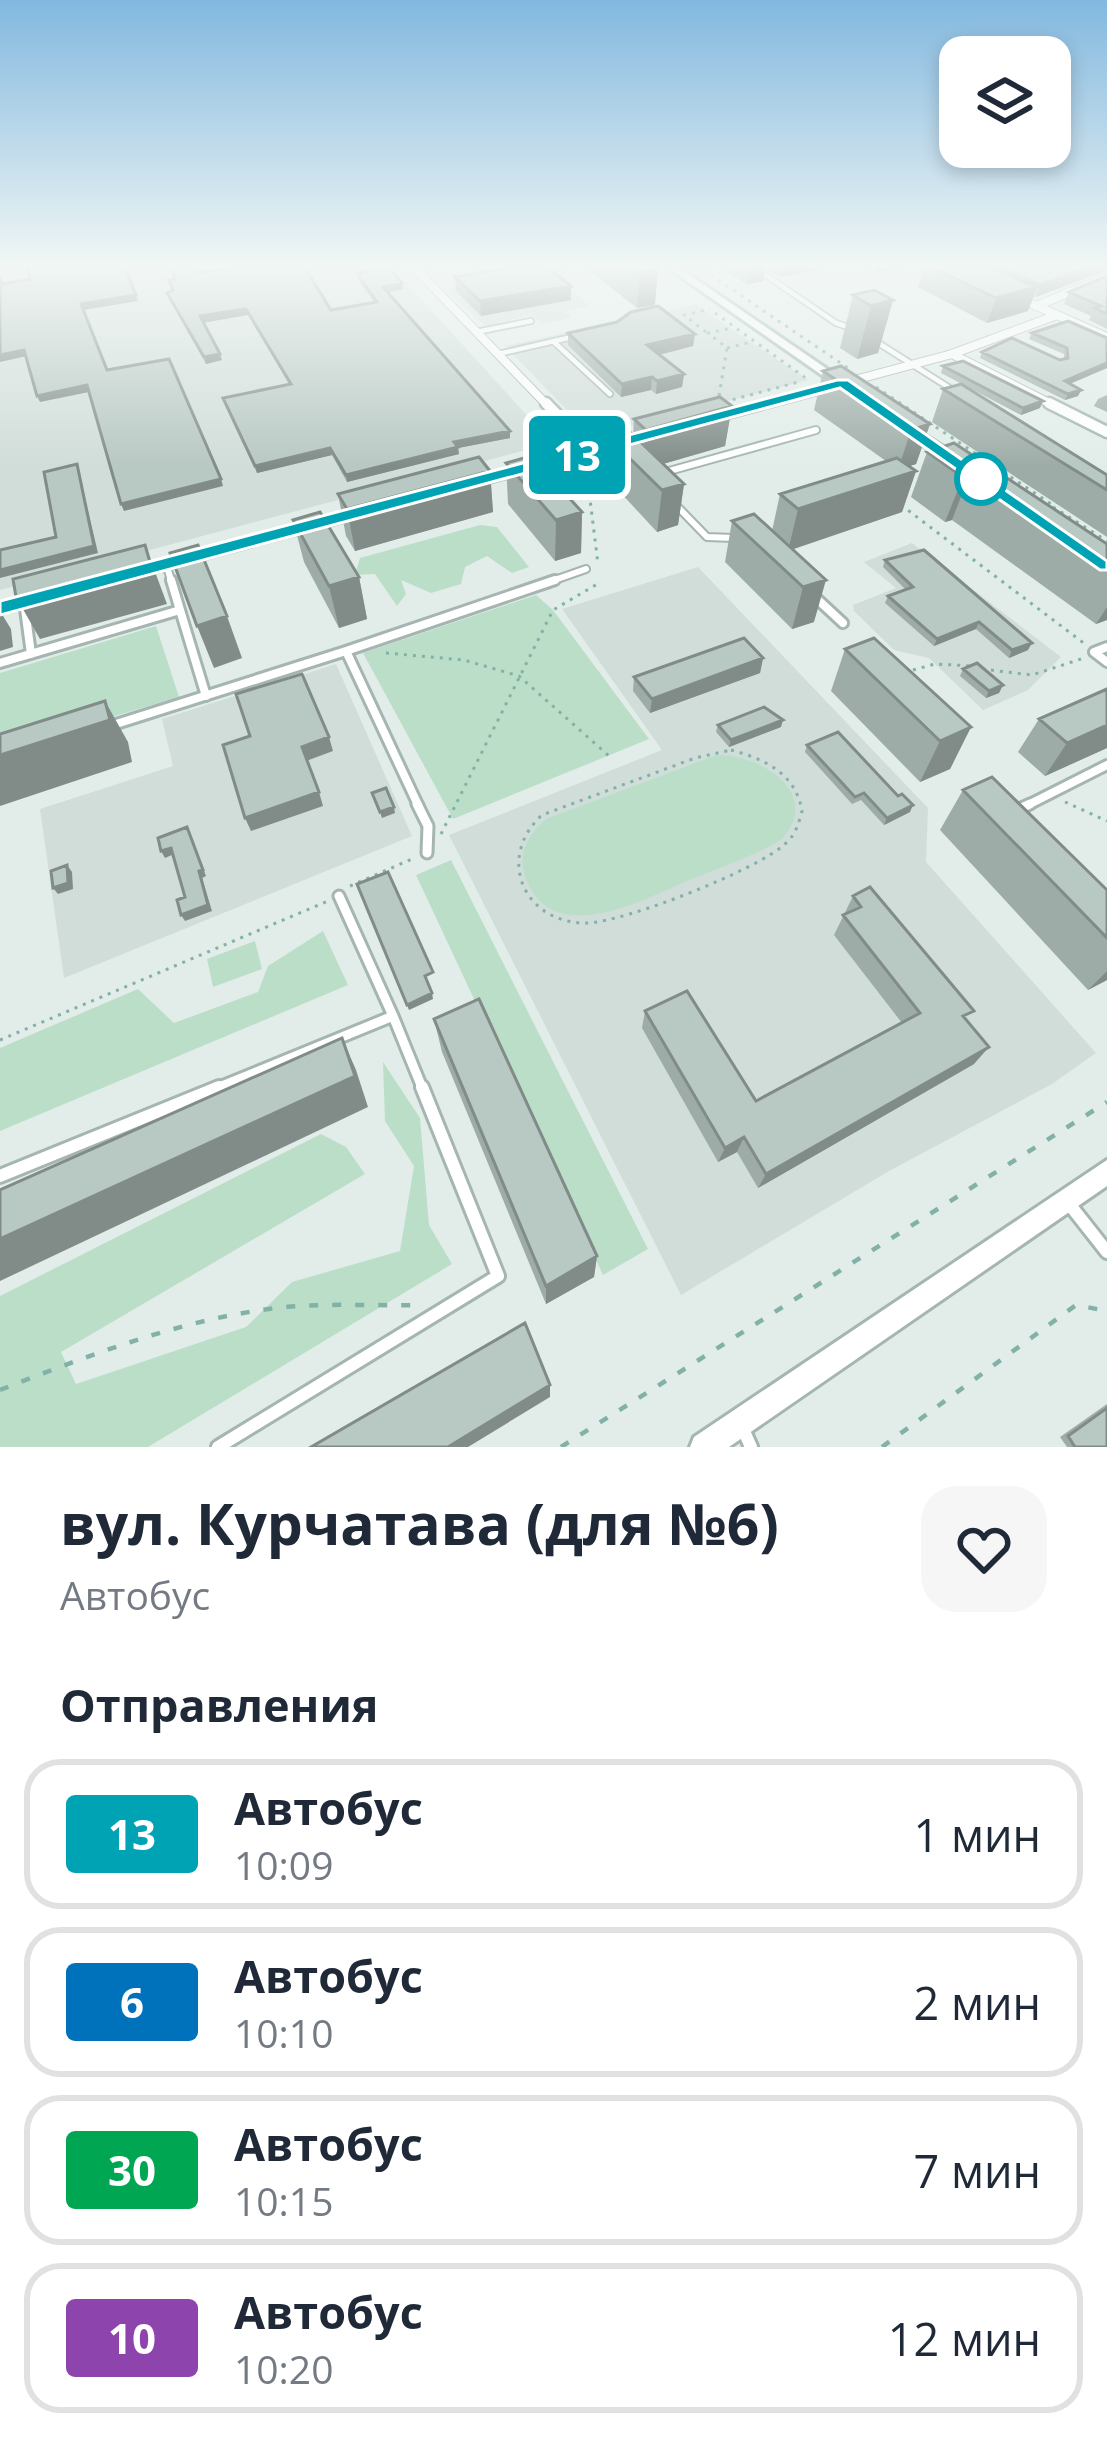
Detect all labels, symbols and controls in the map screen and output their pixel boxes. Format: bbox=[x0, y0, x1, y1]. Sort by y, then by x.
map controls bbox=[939, 36, 1071, 168]
button: layers bbox=[939, 36, 1071, 168]
line badge: 13 bbox=[523, 416, 631, 494]
text: 13 bbox=[553, 426, 601, 483]
unlabelled marker bbox=[956, 454, 1006, 504]
text: вул. Курчатава (для №6) bbox=[60, 1484, 779, 1562]
button: heart bbox=[921, 1486, 1047, 1612]
text: Автобус bbox=[60, 1568, 210, 1621]
text: Отправления bbox=[60, 1674, 379, 1735]
text: Автобус bbox=[234, 1777, 423, 1838]
text: 1 мин bbox=[913, 1804, 1041, 1865]
text: 13 bbox=[108, 1805, 156, 1862]
text: 10:09 bbox=[234, 1838, 333, 1891]
text: Автобус bbox=[234, 1945, 423, 2006]
text: 2 мин bbox=[913, 1972, 1041, 2033]
text: 6 bbox=[120, 1973, 144, 2030]
text: 10:10 bbox=[234, 2006, 333, 2059]
text: Автобус bbox=[234, 2113, 423, 2174]
text: 7 мин bbox=[913, 2140, 1041, 2201]
text: 30 bbox=[108, 2141, 156, 2198]
text: 10:15 bbox=[234, 2174, 333, 2227]
text: Автобус bbox=[234, 2281, 423, 2342]
text: 12 мин bbox=[888, 2308, 1041, 2369]
text: 10 bbox=[108, 2309, 156, 2366]
text: 10:20 bbox=[234, 2342, 333, 2395]

